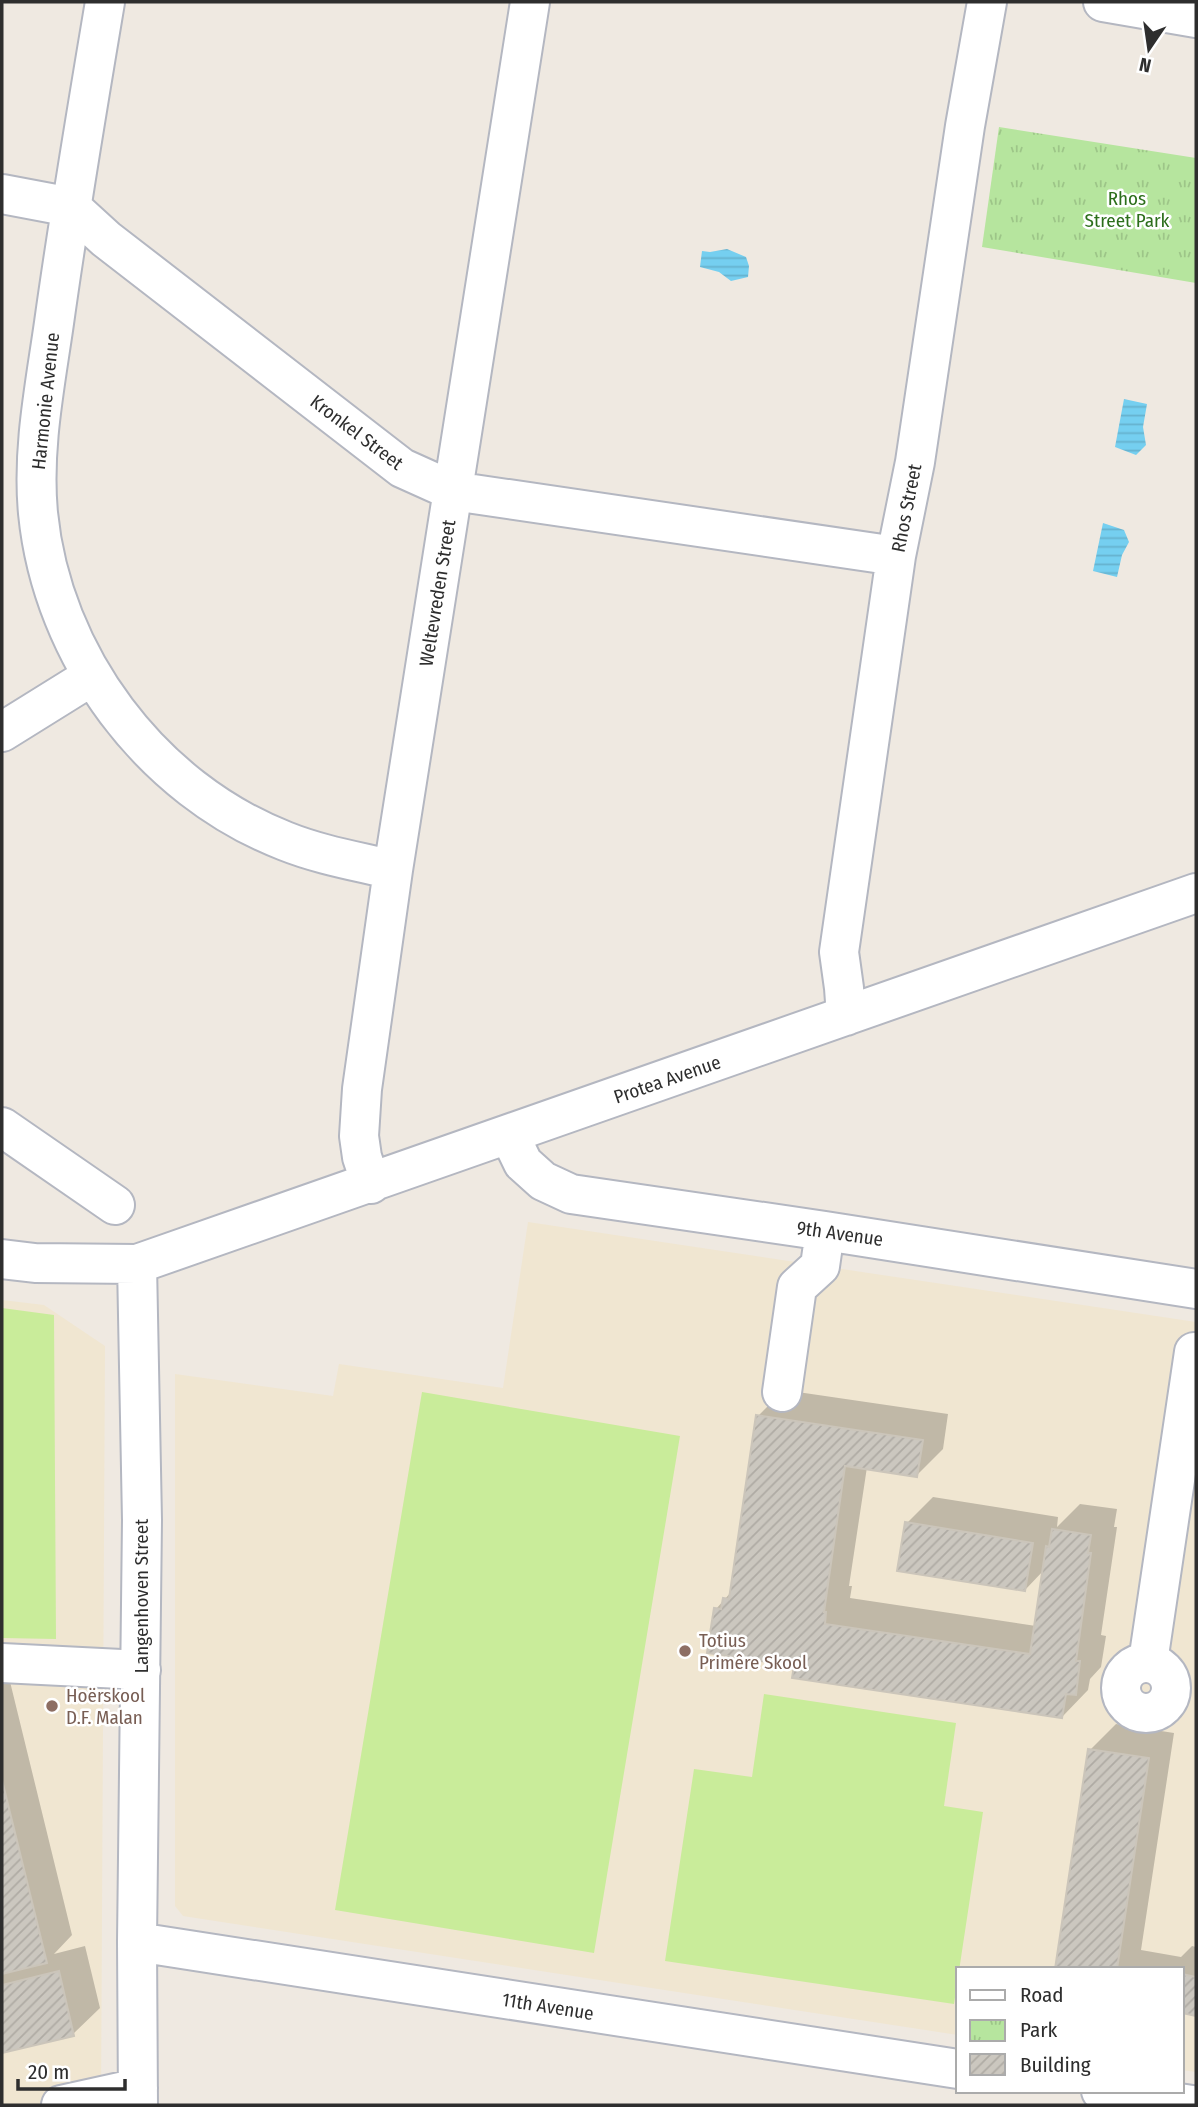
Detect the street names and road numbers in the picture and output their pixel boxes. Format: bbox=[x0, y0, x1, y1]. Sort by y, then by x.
street label: Harmonie Avenue bbox=[27, 331, 64, 471]
street label: Kronkel Street bbox=[306, 390, 408, 475]
street label: Rhos Street bbox=[887, 461, 926, 554]
street label: Weltevreden Street bbox=[415, 517, 461, 668]
street label: Protea Avenue bbox=[611, 1050, 724, 1109]
street label: 9th Avenue bbox=[795, 1216, 885, 1251]
street label: Langenhoven Street bbox=[130, 1518, 153, 1673]
street label: 11th Avenue bbox=[501, 1988, 595, 2025]

